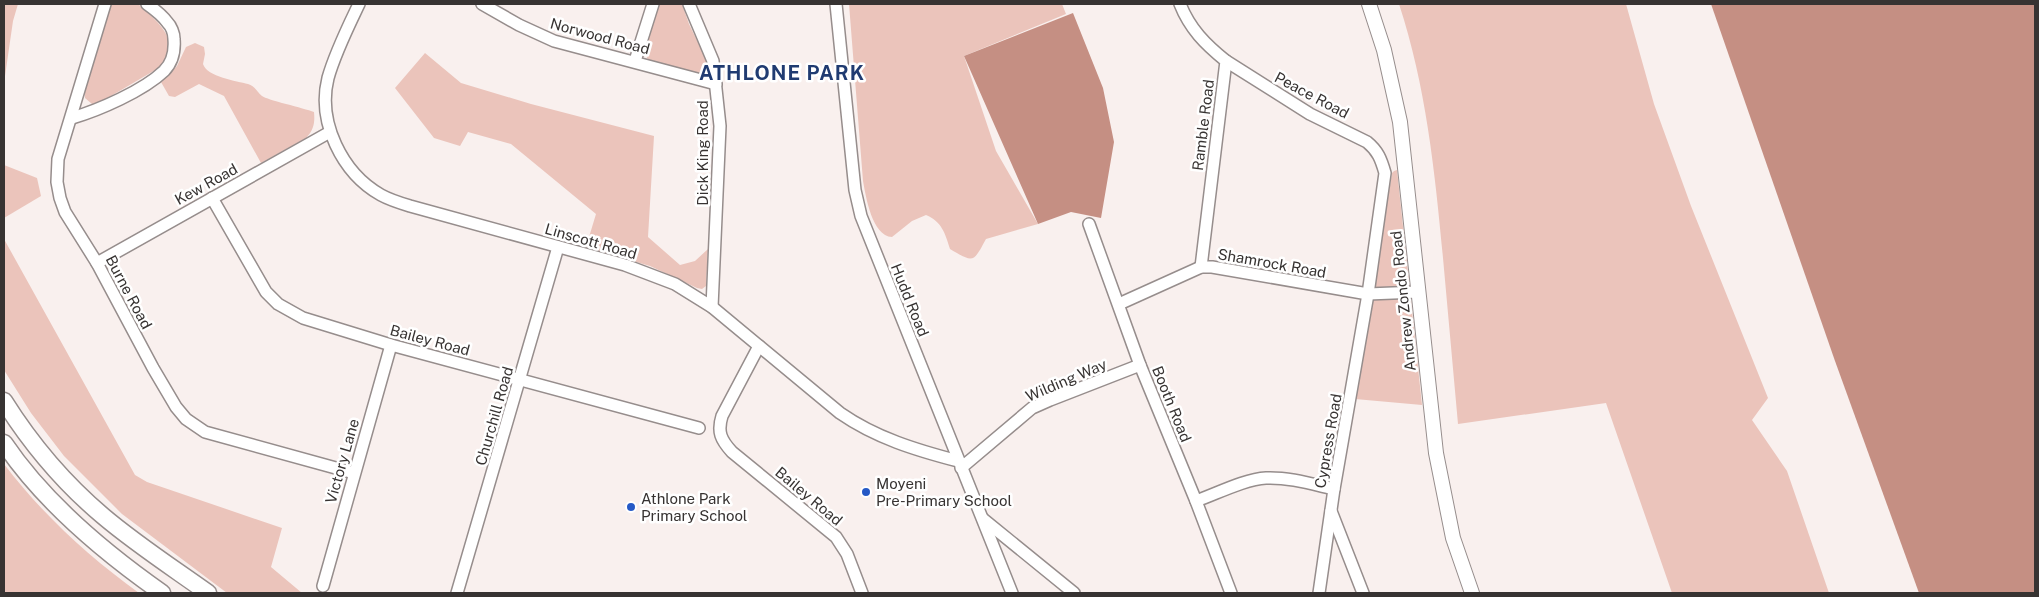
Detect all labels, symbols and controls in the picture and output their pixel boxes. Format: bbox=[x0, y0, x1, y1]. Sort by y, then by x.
street label: Norwood Road bbox=[548, 15, 652, 57]
district label: ATHLONE PARK bbox=[699, 61, 865, 85]
street label: Peace Road bbox=[1272, 68, 1352, 122]
street label: Ramble Road bbox=[1189, 78, 1217, 172]
street label: Dick King Road bbox=[694, 100, 711, 206]
street label: Kew Road bbox=[172, 160, 240, 208]
street label: Linscott Road bbox=[543, 220, 639, 262]
street label: Andrew Zondo Road bbox=[1387, 230, 1419, 372]
street label: Shamrock Road bbox=[1216, 245, 1328, 281]
street label: Burne Road bbox=[102, 252, 156, 332]
street label: Hudd Road bbox=[888, 261, 932, 339]
street label: Bailey Road bbox=[388, 321, 472, 359]
street label: Wilding Way bbox=[1023, 355, 1109, 405]
street label: Booth Road bbox=[1149, 364, 1195, 444]
street label: Churchill Road bbox=[472, 365, 516, 467]
street label: Cypress Road bbox=[1311, 392, 1345, 490]
street label: Victory Lane bbox=[322, 417, 362, 505]
street label: Bailey Road bbox=[772, 463, 846, 529]
place label: Moyeni Pre-Primary School bbox=[876, 475, 1012, 509]
marker: Moyeni Pre-Primary School bbox=[860, 486, 872, 498]
place label: Athlone Park Primary School bbox=[641, 490, 747, 524]
marker: Athlone Park Primary School bbox=[625, 501, 637, 513]

